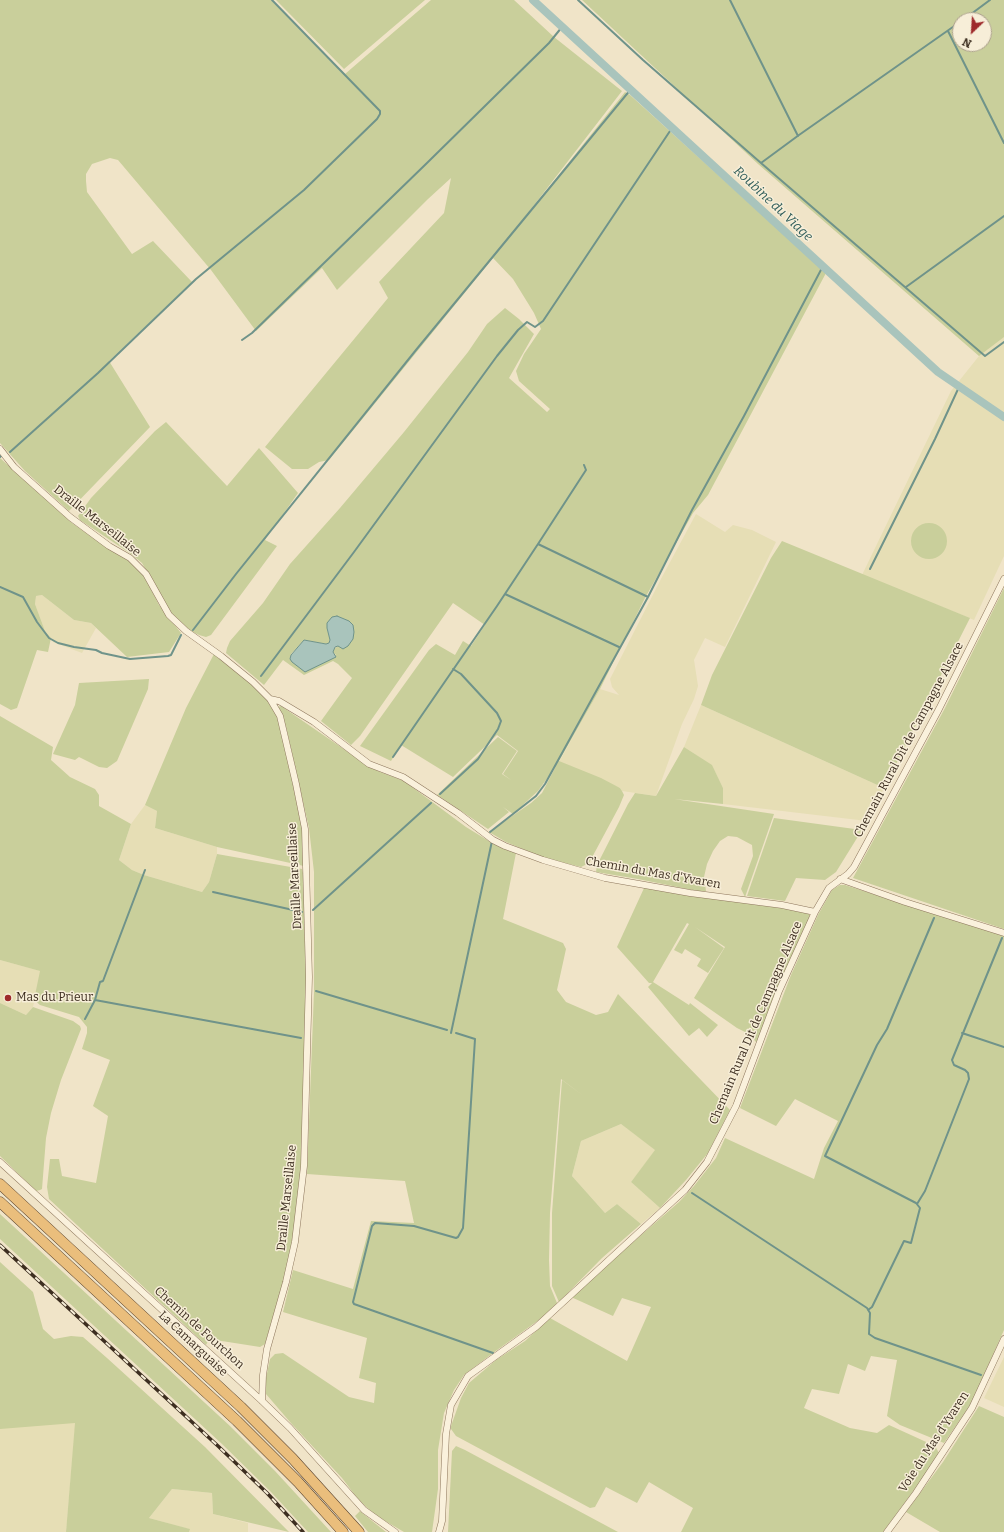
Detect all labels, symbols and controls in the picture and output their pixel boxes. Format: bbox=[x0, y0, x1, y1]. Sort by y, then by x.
north arrow bbox=[952, 12, 992, 52]
text: N bbox=[961, 35, 974, 50]
water label: Roubine du Viage bbox=[730, 163, 816, 245]
street label: Draille Marseillaise bbox=[51, 483, 143, 559]
street label: Chemain Rural Dit de Campagne Alsace bbox=[851, 640, 967, 840]
street label: Draille Marseillaise bbox=[285, 822, 305, 930]
street label: Chemin du Mas d'Yvaren bbox=[584, 854, 722, 892]
street label: Chemain Rural Dit de Campagne Alsace bbox=[707, 919, 805, 1127]
place label: Mas du Prieur bbox=[16, 991, 93, 1005]
marker: Mas du Prieur bbox=[3, 993, 13, 1003]
street label: Draille Marseillaise bbox=[274, 1144, 300, 1252]
street label: Chemin de Fourchon bbox=[151, 1284, 247, 1372]
street label: La Camarguaise bbox=[155, 1308, 231, 1380]
street label: Voie du Mas d'Yvaren bbox=[896, 1389, 972, 1495]

